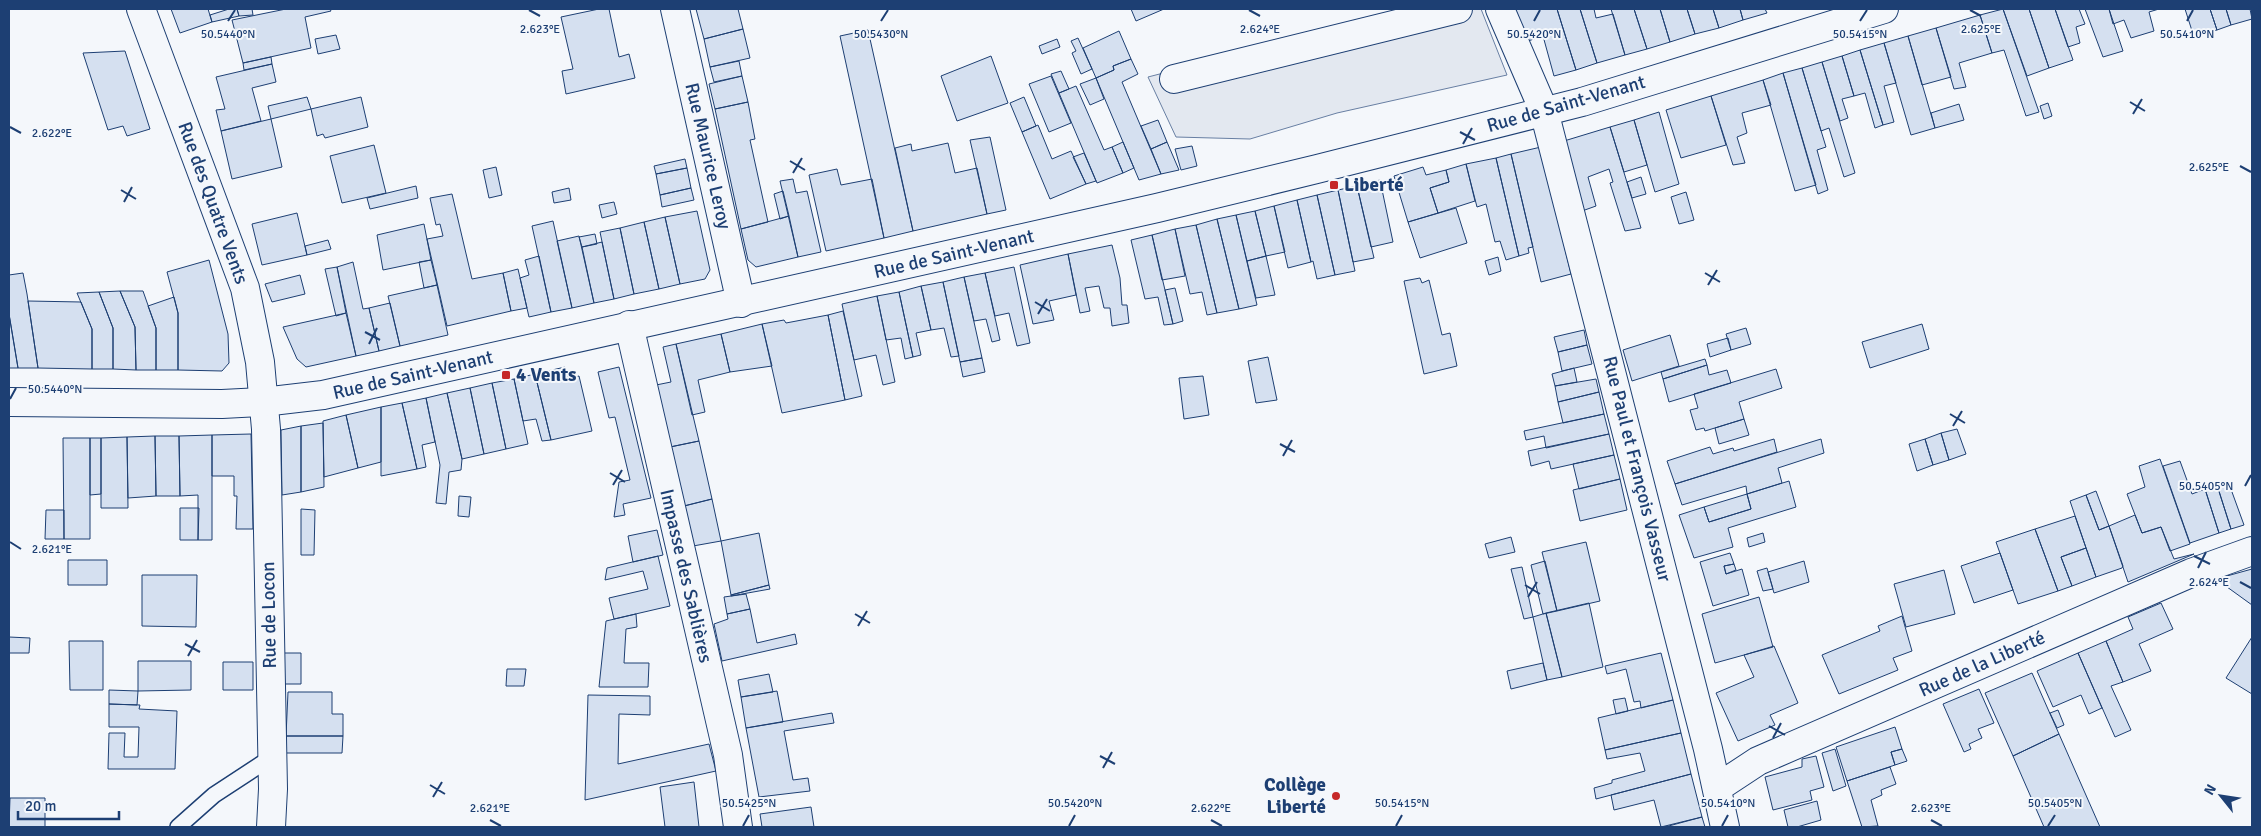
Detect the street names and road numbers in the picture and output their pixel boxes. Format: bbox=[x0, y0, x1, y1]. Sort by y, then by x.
street label: Rue de Saint-Venant bbox=[1484, 70, 1648, 138]
street label: Rue Maurice Leroy bbox=[679, 80, 737, 232]
street label: Rue des Quatre Vents bbox=[172, 119, 254, 287]
street label: Rue de Saint-Venant bbox=[872, 224, 1037, 284]
street label: Rue de Saint-Venant bbox=[331, 345, 496, 405]
street label: Rue Paul et François Vasseur bbox=[1597, 354, 1677, 584]
street label: Impasse des Sablières bbox=[654, 487, 718, 665]
street label: Rue de Locon bbox=[256, 561, 282, 669]
street label: Rue de la Liberté bbox=[1915, 625, 2049, 703]

